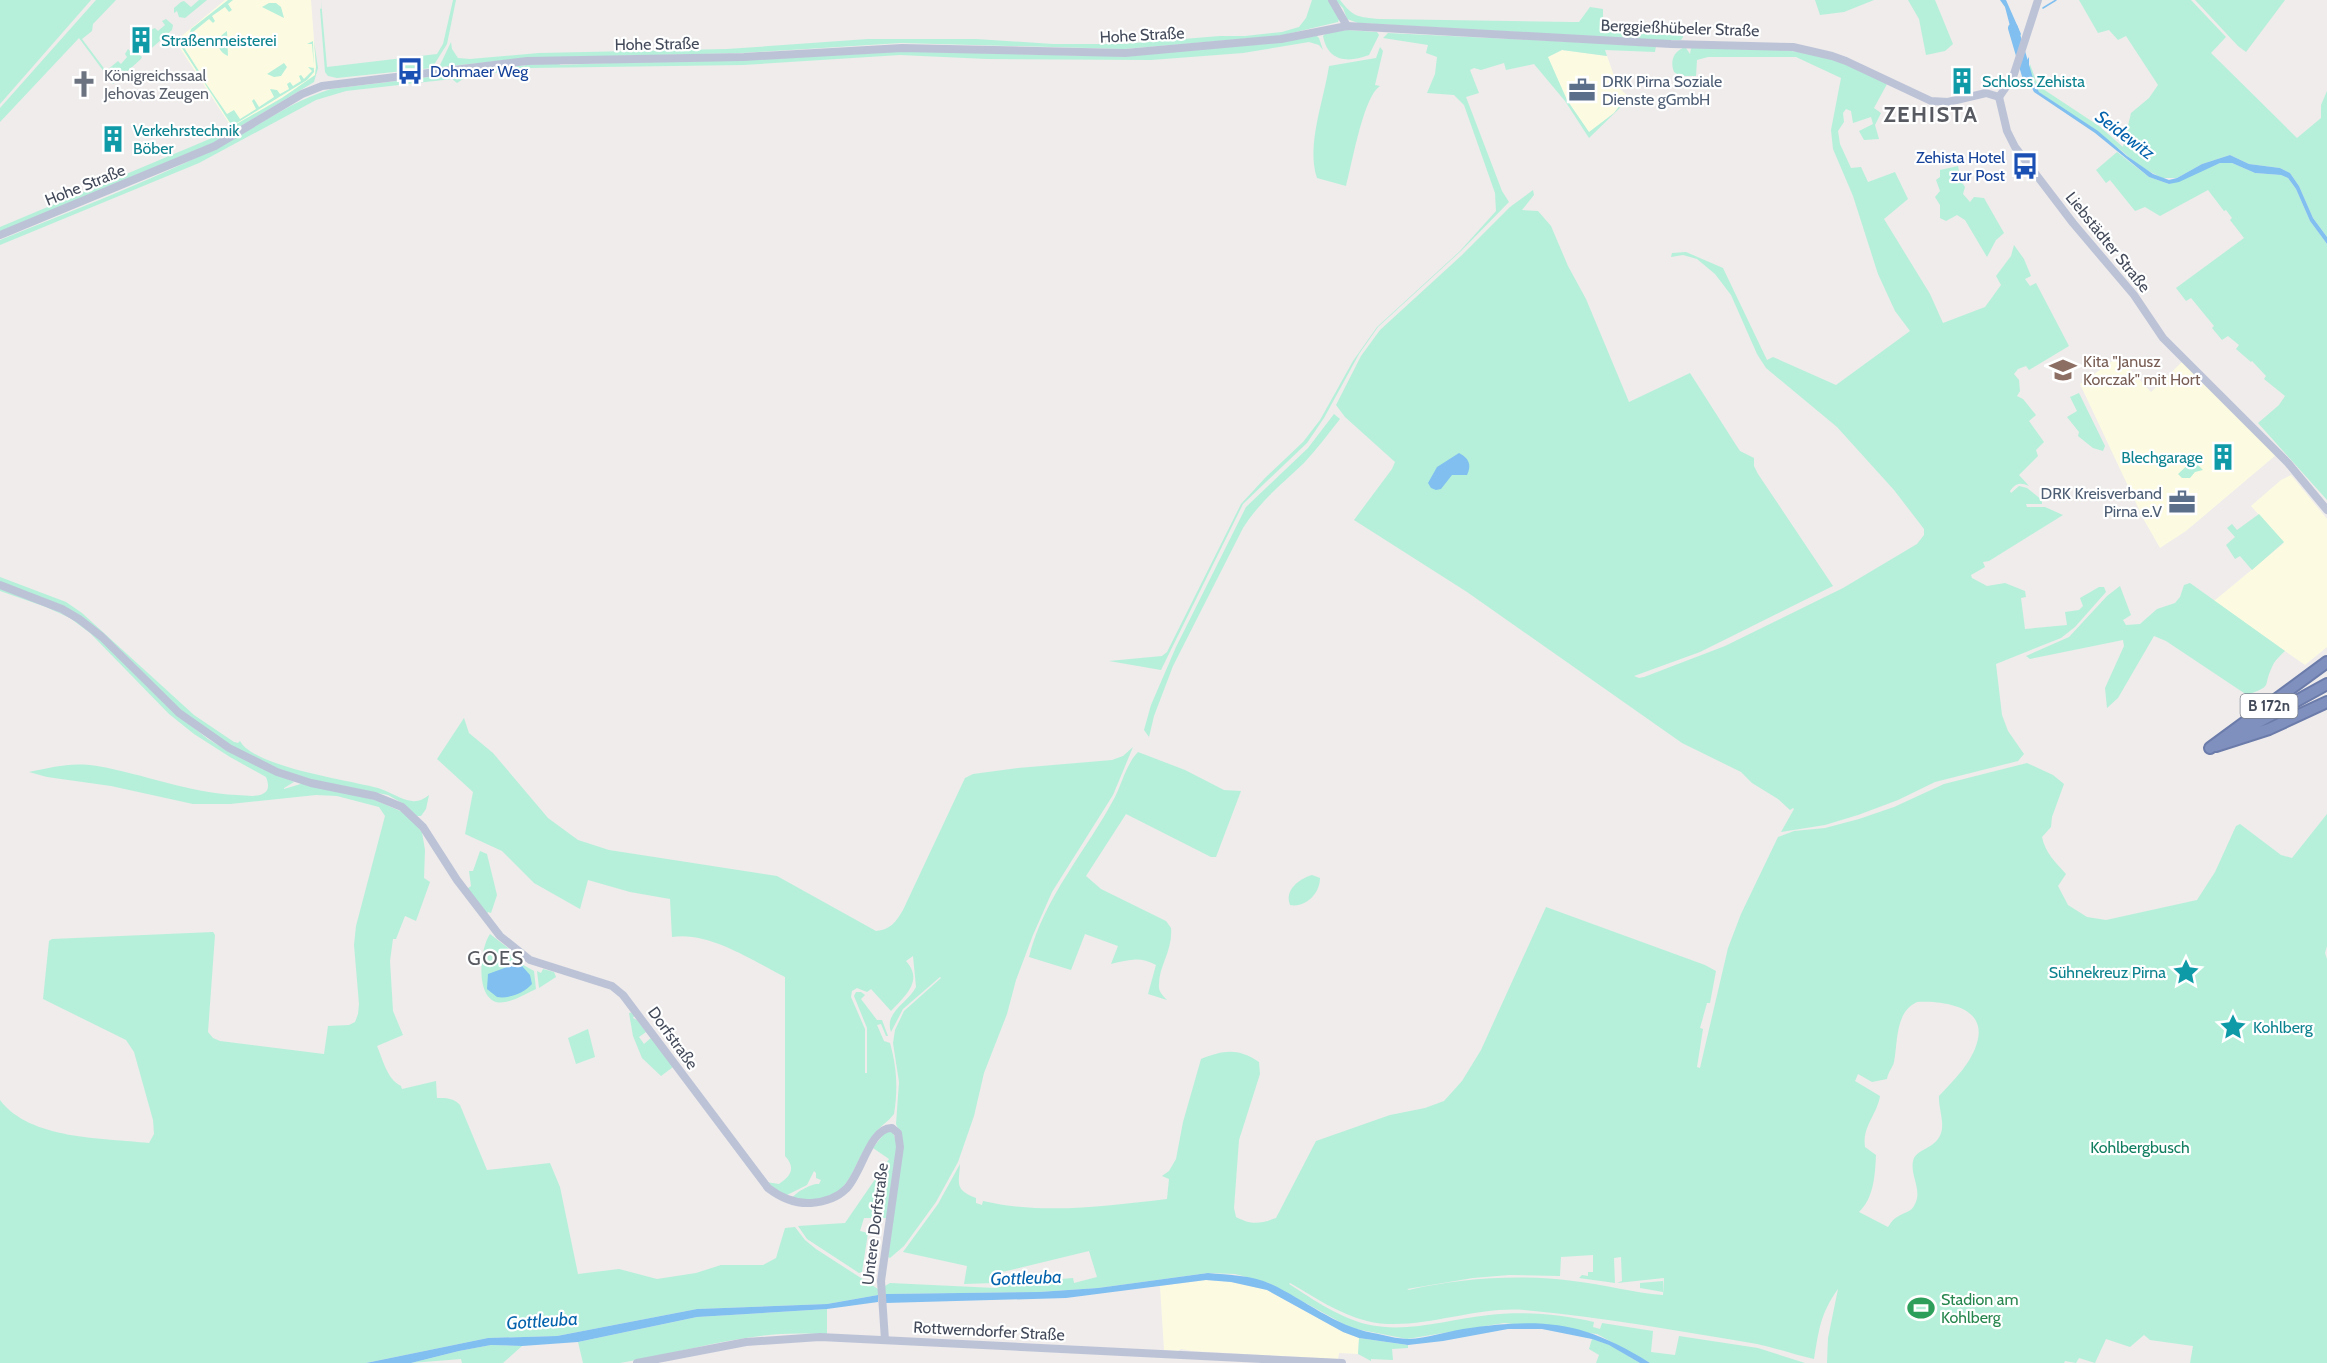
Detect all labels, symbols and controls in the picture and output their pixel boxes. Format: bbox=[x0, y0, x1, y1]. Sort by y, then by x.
street label: Berggießhübeler Straße bbox=[1600, 16, 1760, 40]
street label: Hohe Straße bbox=[1099, 23, 1185, 47]
building icon: Straßenmeisterei bbox=[126, 25, 156, 55]
place label: Straßenmeisterei bbox=[161, 31, 277, 50]
street label: Hohe Straße bbox=[614, 34, 700, 54]
bus stop icon: Dohmaer Weg bbox=[395, 56, 425, 86]
place label: Dohmaer Weg bbox=[430, 62, 529, 81]
place label: Königreichssaal Jehovas Zeugen bbox=[103, 66, 209, 103]
building icon: Schloss Zehista bbox=[1947, 66, 1977, 96]
church icon: Königreichssaal Jehovas Zeugen bbox=[69, 69, 99, 99]
place label: DRK Pirna Soziale Dienste gGmbH bbox=[1602, 72, 1722, 109]
place label: Schloss Zehista bbox=[1982, 72, 2085, 91]
office icon: DRK Pirna Soziale Dienste gGmbH bbox=[1567, 75, 1597, 105]
district label: ZEHISTA bbox=[1884, 101, 1978, 128]
water label: Seidewitz bbox=[2091, 106, 2159, 165]
place label: Verkehrstechnik Böber bbox=[133, 121, 240, 158]
building icon: Verkehrstechnik Böber bbox=[98, 124, 128, 154]
place label: Zehista Hotel zur Post bbox=[1916, 148, 2006, 185]
bus stop icon: Zehista Hotel zur Post bbox=[2010, 151, 2040, 181]
street label: Hohe Straße bbox=[42, 160, 128, 210]
street label: Liebstädter Straße bbox=[2062, 188, 2154, 296]
place label: Kita "Janusz Korczak" mit Hort bbox=[2083, 352, 2201, 389]
school or university icon: Kita "Janusz Korczak" mit Hort bbox=[2048, 355, 2078, 385]
building icon: Blechgarage bbox=[2208, 442, 2238, 472]
place label: Blechgarage bbox=[2121, 448, 2203, 467]
place label: DRK Kreisverband Pirna e.V bbox=[2041, 484, 2162, 521]
office icon: DRK Kreisverband Pirna e.V bbox=[2167, 487, 2197, 517]
road number: B 172n bbox=[2240, 694, 2298, 718]
district label: GOES bbox=[467, 946, 525, 970]
place icon: Sühnekreuz Pirna bbox=[2171, 957, 2201, 987]
place label: Sühnekreuz Pirna bbox=[2049, 963, 2166, 982]
street label: Dorfstraße bbox=[644, 1003, 702, 1073]
place icon: Kohlberg bbox=[2218, 1012, 2248, 1042]
place label: Kohlberg bbox=[2253, 1018, 2314, 1037]
park label: Kohlbergbusch bbox=[2090, 1138, 2190, 1157]
street label: Untere Dorfstraße bbox=[858, 1162, 892, 1286]
water label: Gottleuba bbox=[990, 1266, 1062, 1290]
place label: Stadion am Kohlberg bbox=[1941, 1290, 2019, 1327]
sports icon: Stadion am Kohlberg bbox=[1906, 1293, 1936, 1323]
water label: Gottleuba bbox=[506, 1308, 578, 1334]
street label: Rottwerndorfer Straße bbox=[913, 1318, 1065, 1344]

